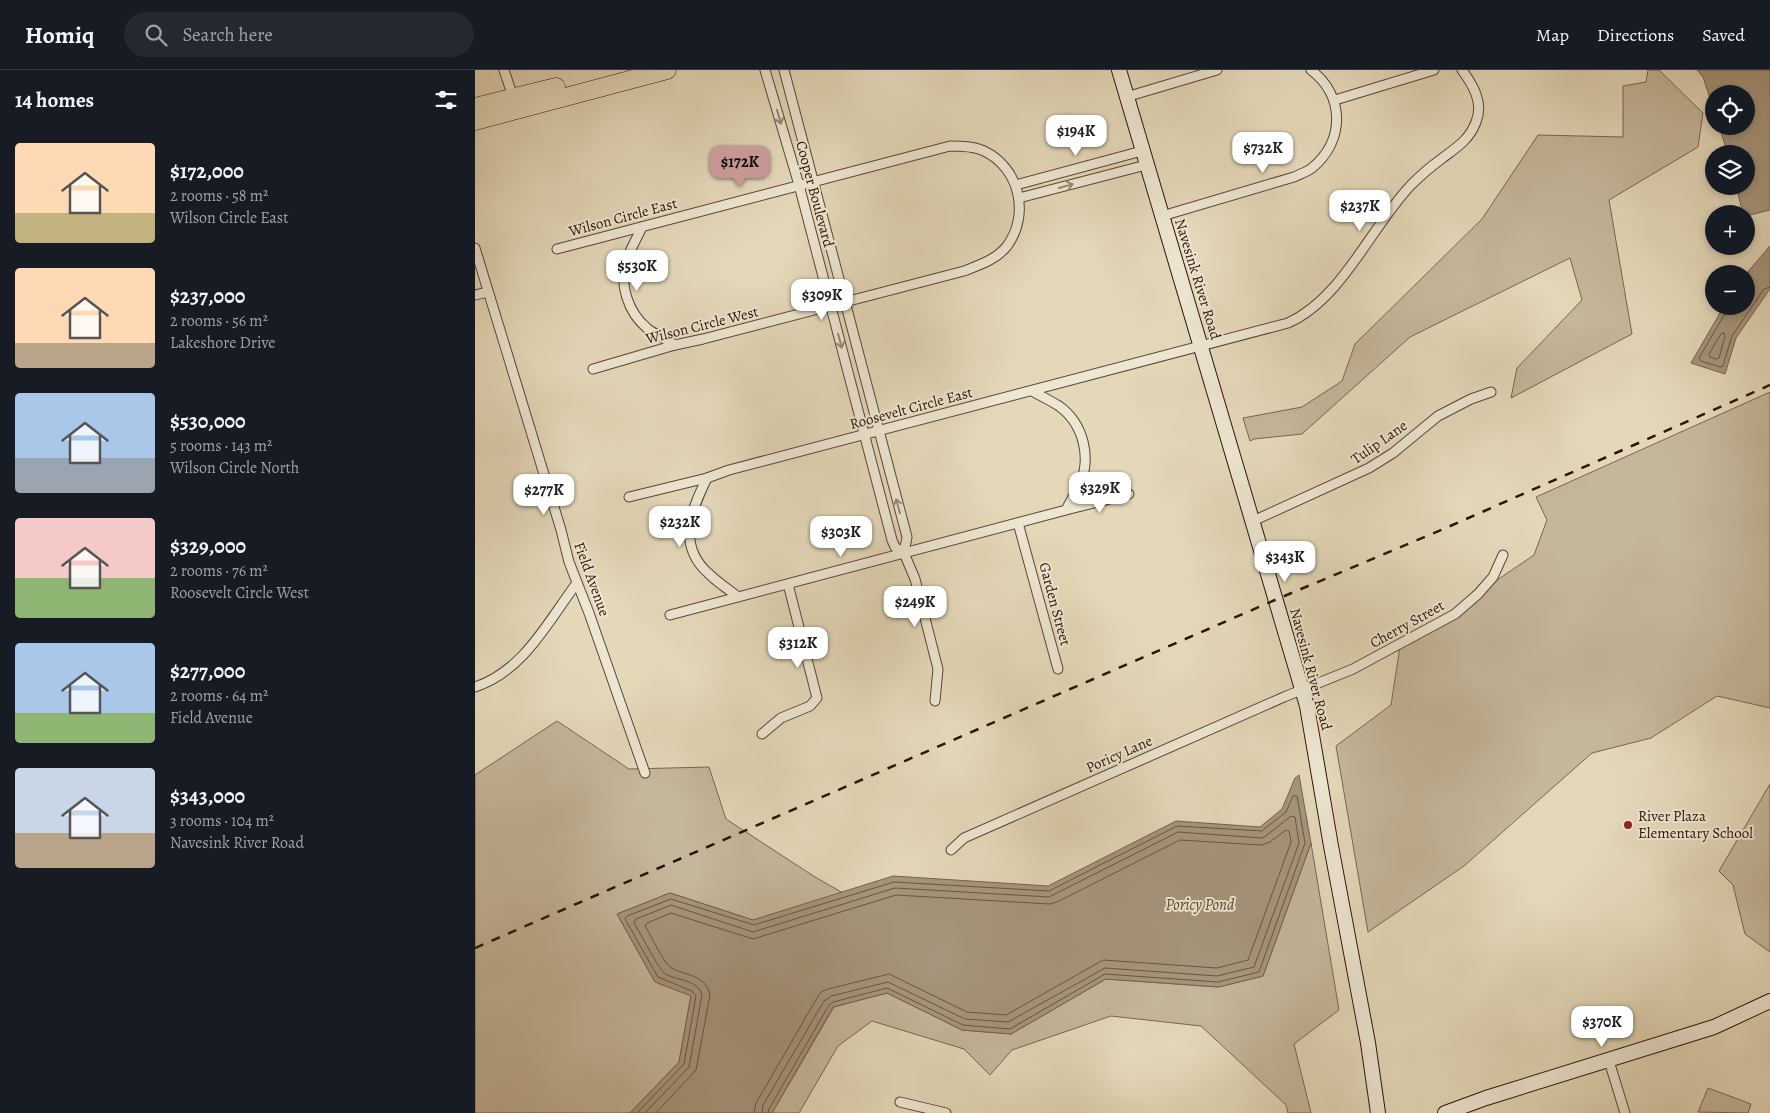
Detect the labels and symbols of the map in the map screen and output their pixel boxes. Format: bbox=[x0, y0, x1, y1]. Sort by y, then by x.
one-way arrow bbox=[774, 108, 784, 124]
pin: $194K bbox=[1041, 114, 1111, 157]
pin: $732K bbox=[1228, 132, 1298, 174]
street label: Cooper Boulevard bbox=[791, 139, 839, 250]
pin: $172K bbox=[705, 146, 775, 188]
one-way arrow bbox=[1058, 181, 1074, 190]
pin: $237K bbox=[1325, 190, 1395, 232]
street label: Wilson Circle East bbox=[566, 193, 679, 241]
street label: Navesink River Road bbox=[1170, 216, 1226, 343]
pin: $530K bbox=[602, 250, 672, 292]
pin: $309K bbox=[787, 278, 857, 321]
street label: Wilson Circle West bbox=[643, 301, 760, 349]
one-way arrow bbox=[836, 333, 845, 349]
street label: Roosevelt Circle East bbox=[847, 382, 975, 434]
street label: Tulip Lane bbox=[1347, 415, 1411, 469]
pin: $329K bbox=[1065, 472, 1135, 514]
pin: $277K bbox=[509, 474, 579, 516]
one-way arrow bbox=[893, 498, 903, 514]
pin: $232K bbox=[645, 506, 715, 548]
pin: $303K bbox=[806, 516, 876, 558]
street label: Field Avenue bbox=[569, 539, 615, 619]
pin: $343K bbox=[1250, 540, 1320, 583]
street label: Garden Street bbox=[1034, 560, 1076, 648]
pin: $249K bbox=[880, 586, 950, 628]
street label: Cherry Street bbox=[1366, 595, 1448, 653]
street label: Navesink River Road bbox=[1285, 606, 1337, 733]
pin: $312K bbox=[763, 626, 833, 669]
street label: Poricy Lane bbox=[1083, 730, 1156, 777]
place label: River Plaza Elementary School bbox=[1638, 806, 1753, 843]
marker: River Plaza Elementary School bbox=[1622, 819, 1634, 831]
water label: Poricy Pond bbox=[1166, 894, 1235, 916]
pin: $370K bbox=[1567, 1006, 1637, 1048]

